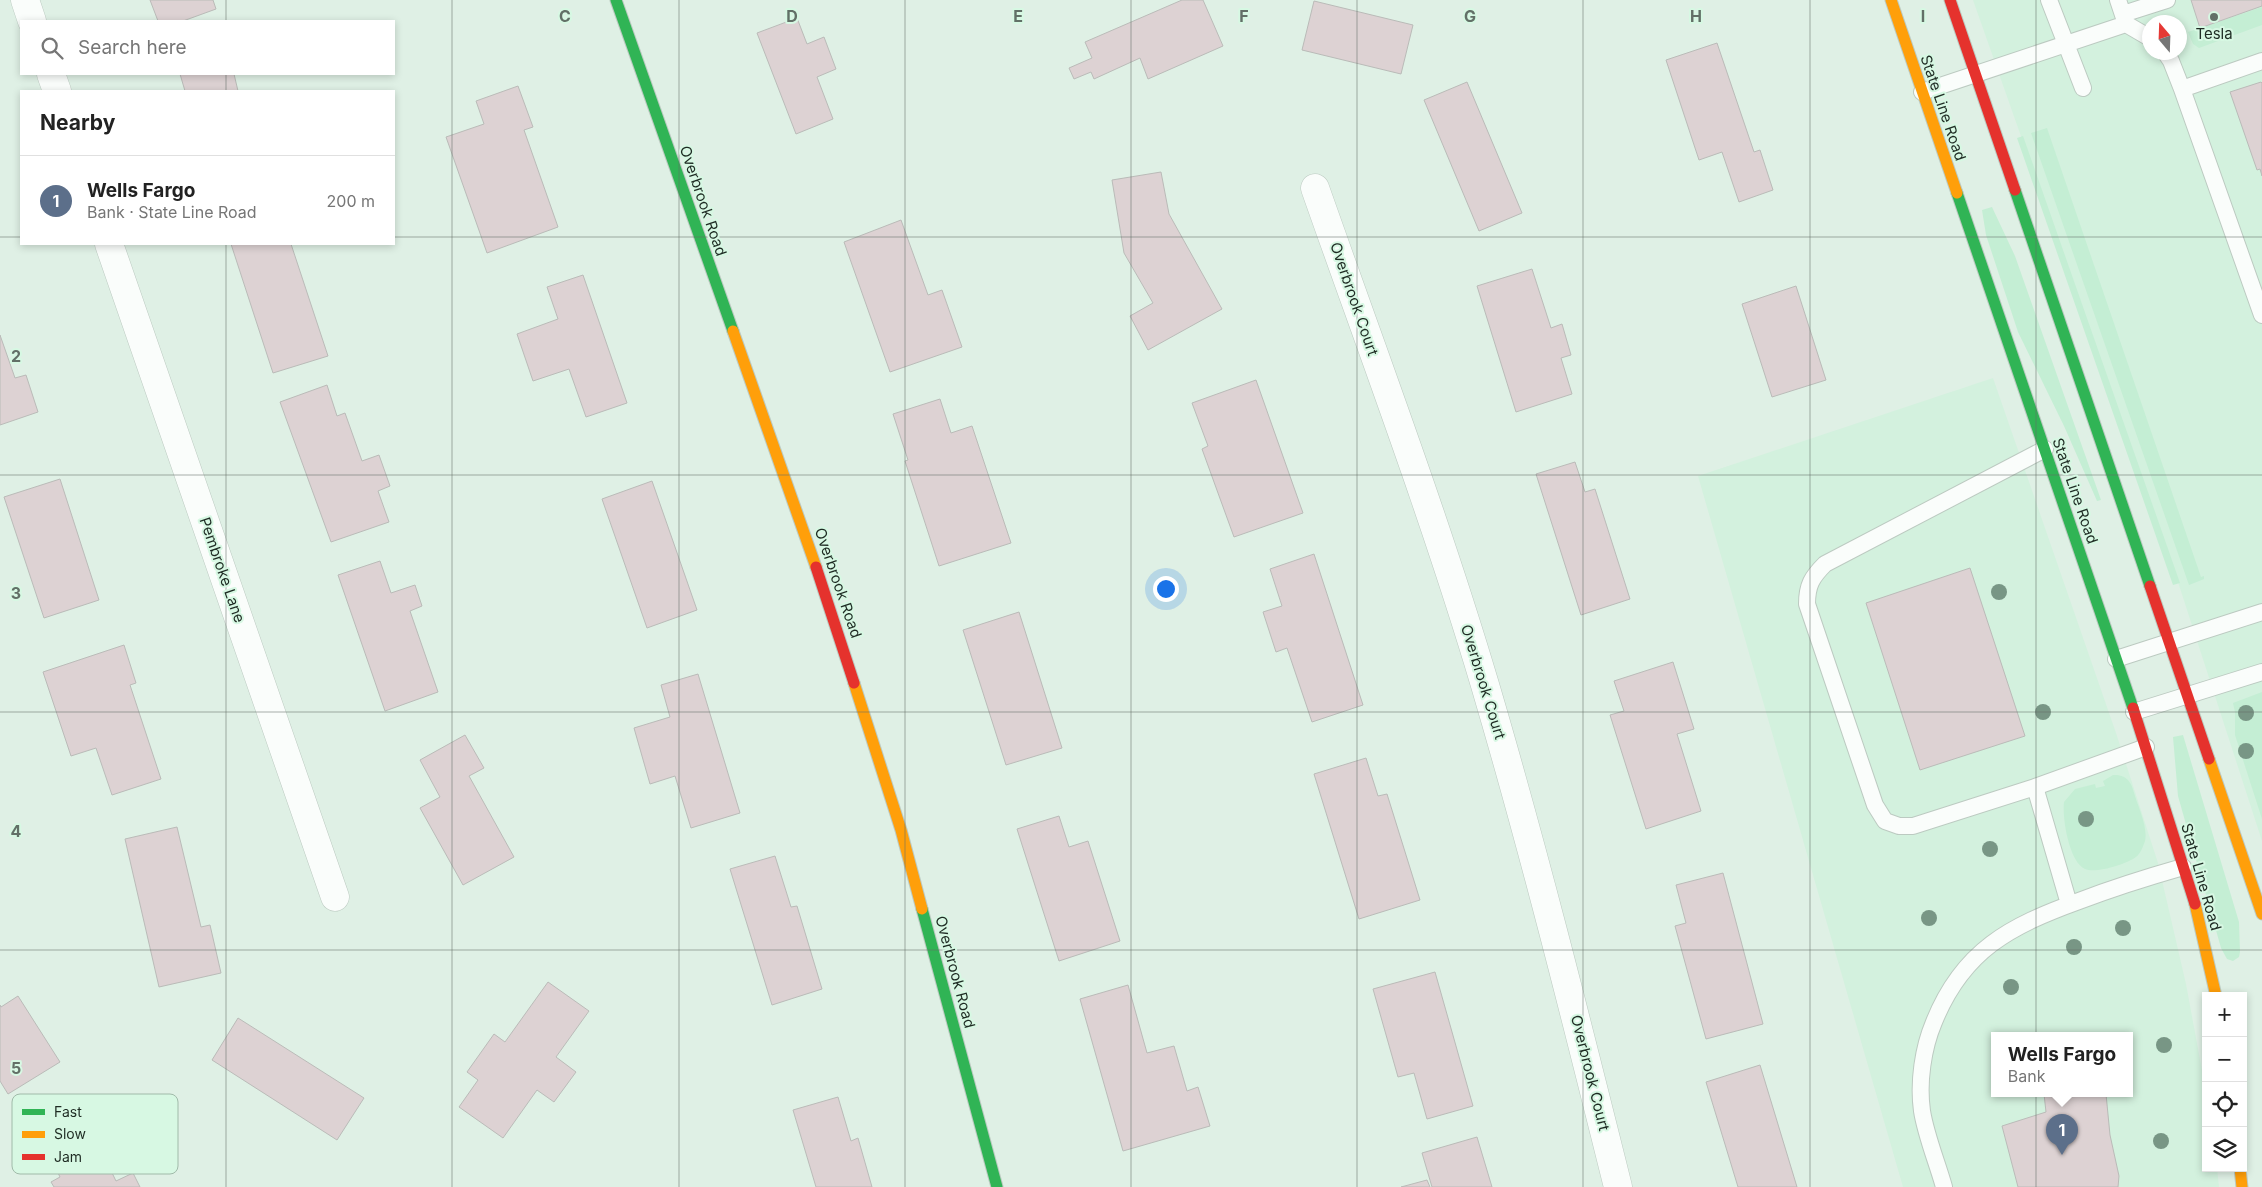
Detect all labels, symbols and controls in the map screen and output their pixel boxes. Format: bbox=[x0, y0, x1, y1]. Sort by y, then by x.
text: C bbox=[559, 6, 571, 26]
text: D bbox=[786, 6, 798, 26]
text: E bbox=[1013, 6, 1023, 26]
text: F bbox=[1239, 6, 1249, 26]
text: G bbox=[1464, 6, 1476, 26]
text: H bbox=[1690, 6, 1702, 26]
text: I bbox=[1921, 6, 1925, 26]
marker: Tesla bbox=[2208, 11, 2220, 23]
north arrow bbox=[2142, 15, 2187, 60]
search box bbox=[20, 20, 395, 75]
place label: Tesla bbox=[2195, 24, 2233, 43]
icon: search bbox=[38, 34, 66, 62]
text: Search here bbox=[78, 36, 187, 59]
street label: State Line Road bbox=[1916, 52, 1971, 163]
text: Nearby bbox=[40, 110, 115, 135]
street label: Overbrook Road bbox=[676, 143, 731, 259]
text: Wells Fargo bbox=[87, 179, 195, 202]
text: 1 bbox=[53, 191, 59, 211]
text: 200 m bbox=[327, 191, 375, 211]
text: Bank · State Line Road bbox=[87, 202, 257, 222]
street label: Overbrook Court bbox=[1326, 240, 1383, 358]
text: 2 bbox=[11, 346, 21, 366]
street label: State Line Road bbox=[2048, 435, 2103, 546]
street label: Pembroke Lane bbox=[196, 515, 249, 625]
street label: Overbrook Road bbox=[811, 525, 866, 641]
your location bbox=[1153, 576, 1179, 602]
text: 3 bbox=[11, 583, 21, 603]
street label: Overbrook Court bbox=[1457, 622, 1510, 742]
text: 4 bbox=[11, 821, 22, 841]
street label: State Line Road bbox=[2177, 821, 2226, 933]
street label: Overbrook Road bbox=[931, 914, 980, 1030]
map controls bbox=[2202, 992, 2247, 1172]
button: + bbox=[2202, 992, 2247, 1037]
street label: Overbrook Court bbox=[1567, 1013, 1614, 1133]
popup bbox=[1991, 1032, 2133, 1097]
button: − bbox=[2202, 1037, 2247, 1082]
text: Wells Fargo bbox=[2008, 1043, 2116, 1066]
text: 5 bbox=[11, 1058, 21, 1078]
text: Bank bbox=[2008, 1066, 2046, 1086]
button: locate bbox=[2202, 1082, 2247, 1127]
legend bbox=[12, 1094, 178, 1174]
text: Fast bbox=[54, 1103, 82, 1120]
pin: 1 bbox=[2046, 1114, 2078, 1155]
text: Slow bbox=[54, 1125, 86, 1142]
button: layers bbox=[2202, 1127, 2247, 1172]
text: Jam bbox=[54, 1148, 82, 1165]

